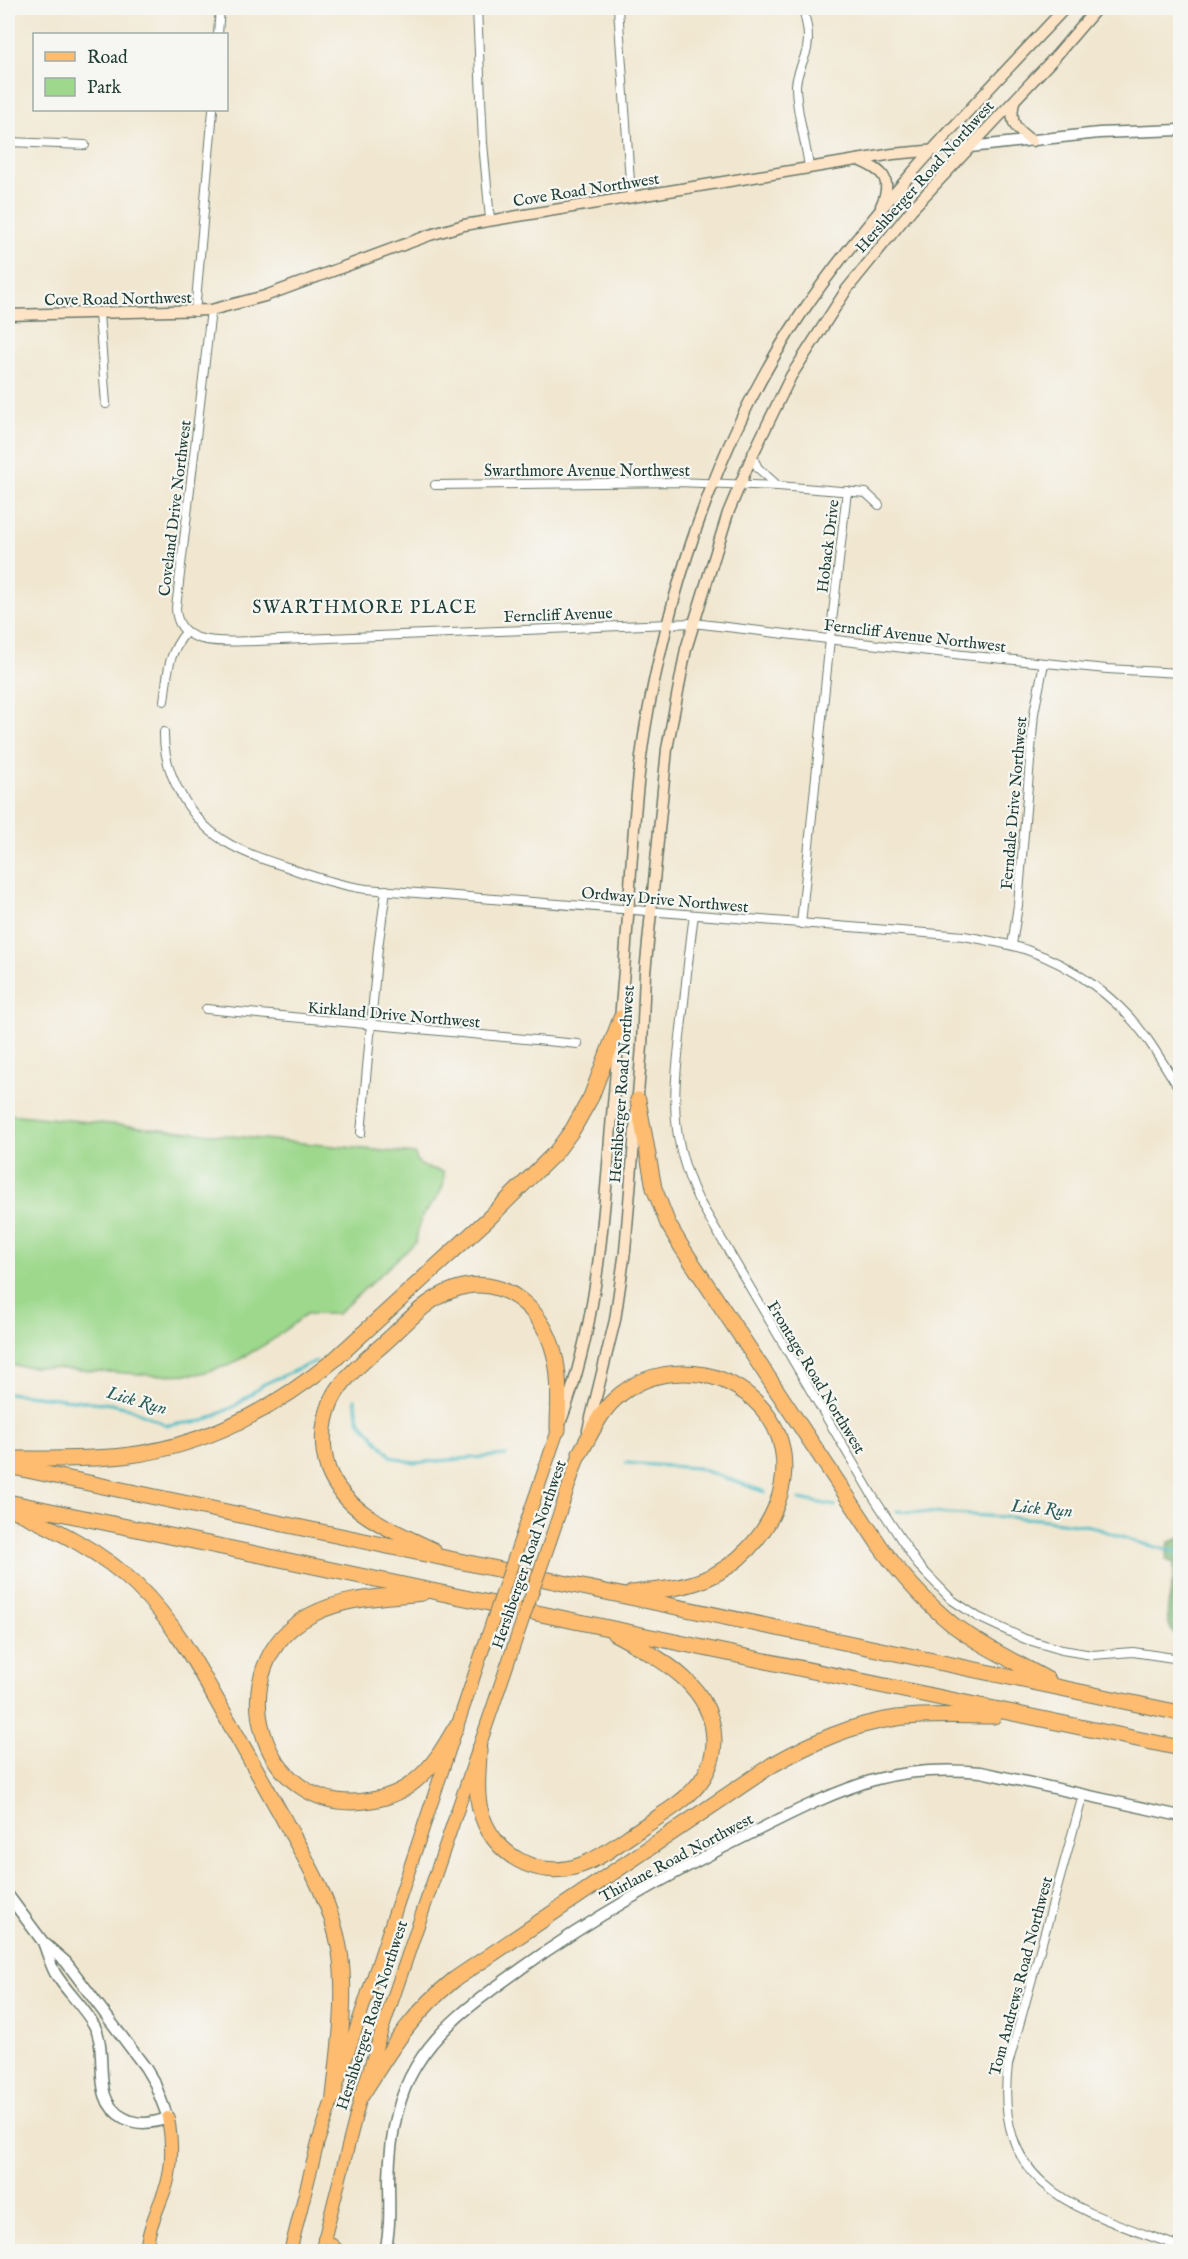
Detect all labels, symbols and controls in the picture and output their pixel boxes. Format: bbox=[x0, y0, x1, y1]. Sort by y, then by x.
legend bbox=[33, 33, 228, 111]
text: Road bbox=[87, 47, 128, 70]
text: Park bbox=[87, 77, 122, 100]
street label: Hershberger Road Northwest bbox=[852, 97, 1000, 258]
street label: Cove Road Northwest bbox=[512, 169, 661, 212]
street label: Cove Road Northwest bbox=[44, 289, 193, 311]
street label: Coveland Drive Northwest bbox=[155, 418, 197, 597]
street label: Swarthmore Avenue Northwest bbox=[484, 462, 690, 482]
street label: Hoback Drive bbox=[813, 498, 845, 594]
district label: SWARTHMORE PLACE bbox=[252, 597, 478, 620]
street label: Ferncliff Avenue bbox=[503, 604, 613, 628]
street label: Ferncliff Avenue Northwest bbox=[823, 616, 1007, 658]
street label: Ferndale Drive Northwest bbox=[997, 715, 1033, 891]
street label: Ordway Drive Northwest bbox=[581, 884, 750, 918]
street label: Hershberger Road Northwest bbox=[606, 984, 640, 1184]
street label: Kirkland Drive Northwest bbox=[307, 998, 482, 1034]
street label: Frontage Road Northwest bbox=[762, 1298, 869, 1459]
water label: Lick Run bbox=[103, 1382, 169, 1421]
street label: Hershberger Road Northwest bbox=[488, 1457, 572, 1652]
water label: Lick Run bbox=[1009, 1495, 1074, 1524]
street label: Thirlane Road Northwest bbox=[597, 1810, 758, 1908]
street label: Tom Andrews Road Northwest bbox=[986, 1874, 1058, 2078]
street label: Hershberger Road Northwest bbox=[333, 1918, 413, 2113]

